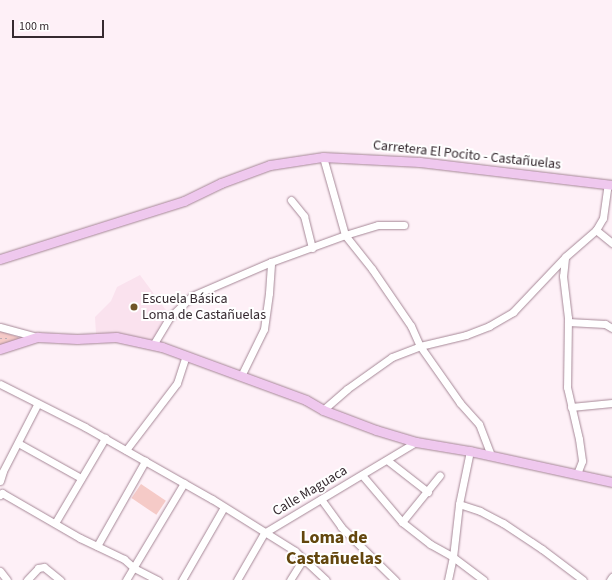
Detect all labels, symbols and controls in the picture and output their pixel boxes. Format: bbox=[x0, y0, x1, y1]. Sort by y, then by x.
scale bar bbox=[14, 12, 106, 38]
text: 100 m bbox=[19, 18, 49, 35]
street label: Carretera El Pocito - Castañuelas bbox=[372, 137, 562, 173]
place label: Escuela Básica Loma de Castañuelas bbox=[142, 291, 266, 324]
marker: Escuela Básica Loma de Castañuelas bbox=[129, 302, 139, 312]
street label: Calle Maguaca bbox=[270, 462, 350, 520]
district label: Loma de Castañuelas bbox=[286, 528, 382, 570]

